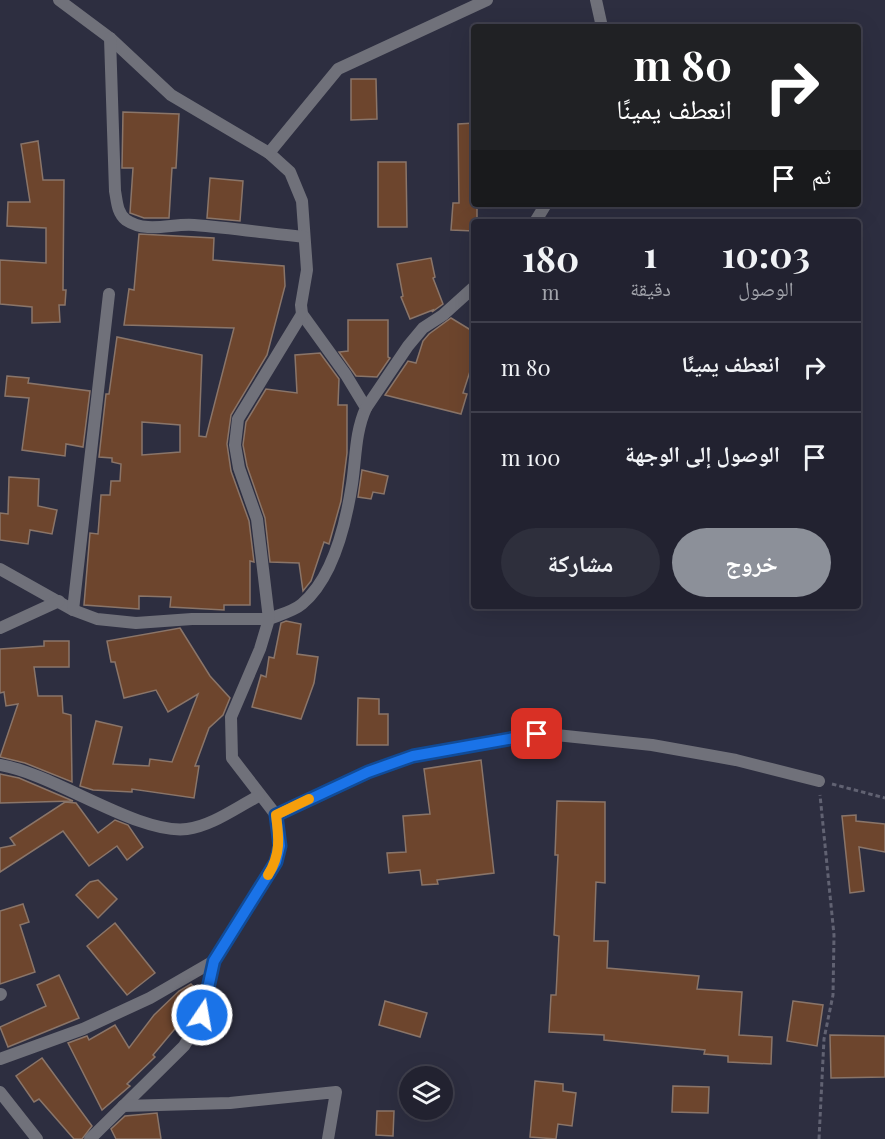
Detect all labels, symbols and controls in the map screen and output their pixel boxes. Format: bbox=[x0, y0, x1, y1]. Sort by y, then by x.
text: 80 m bbox=[634, 36, 732, 92]
icon: right bbox=[753, 48, 831, 126]
text: انعطف يمينًا bbox=[616, 90, 732, 126]
text: ثم bbox=[812, 160, 831, 190]
icon: arrive bbox=[767, 162, 800, 195]
text: 1 bbox=[644, 229, 657, 277]
text: 10:03 bbox=[722, 229, 810, 277]
text: 180 bbox=[522, 233, 579, 281]
text: دقيقة bbox=[630, 274, 671, 301]
text: الوصول bbox=[738, 274, 794, 301]
text: m bbox=[542, 278, 559, 305]
text: انعطف يمينًا bbox=[682, 348, 780, 378]
icon: right bbox=[798, 351, 831, 384]
text: 80 m bbox=[501, 352, 551, 382]
text: الوصول إلى الوجهة bbox=[625, 438, 780, 468]
icon: arrive bbox=[798, 441, 831, 474]
text: 100 m bbox=[501, 442, 561, 472]
button: مشاركة bbox=[501, 528, 660, 597]
button: خروج bbox=[672, 528, 831, 597]
pin bbox=[511, 708, 562, 759]
icon: arrive bbox=[520, 717, 553, 750]
position arrow bbox=[170, 983, 234, 1047]
map controls bbox=[399, 1066, 453, 1120]
button: layers bbox=[399, 1066, 453, 1120]

